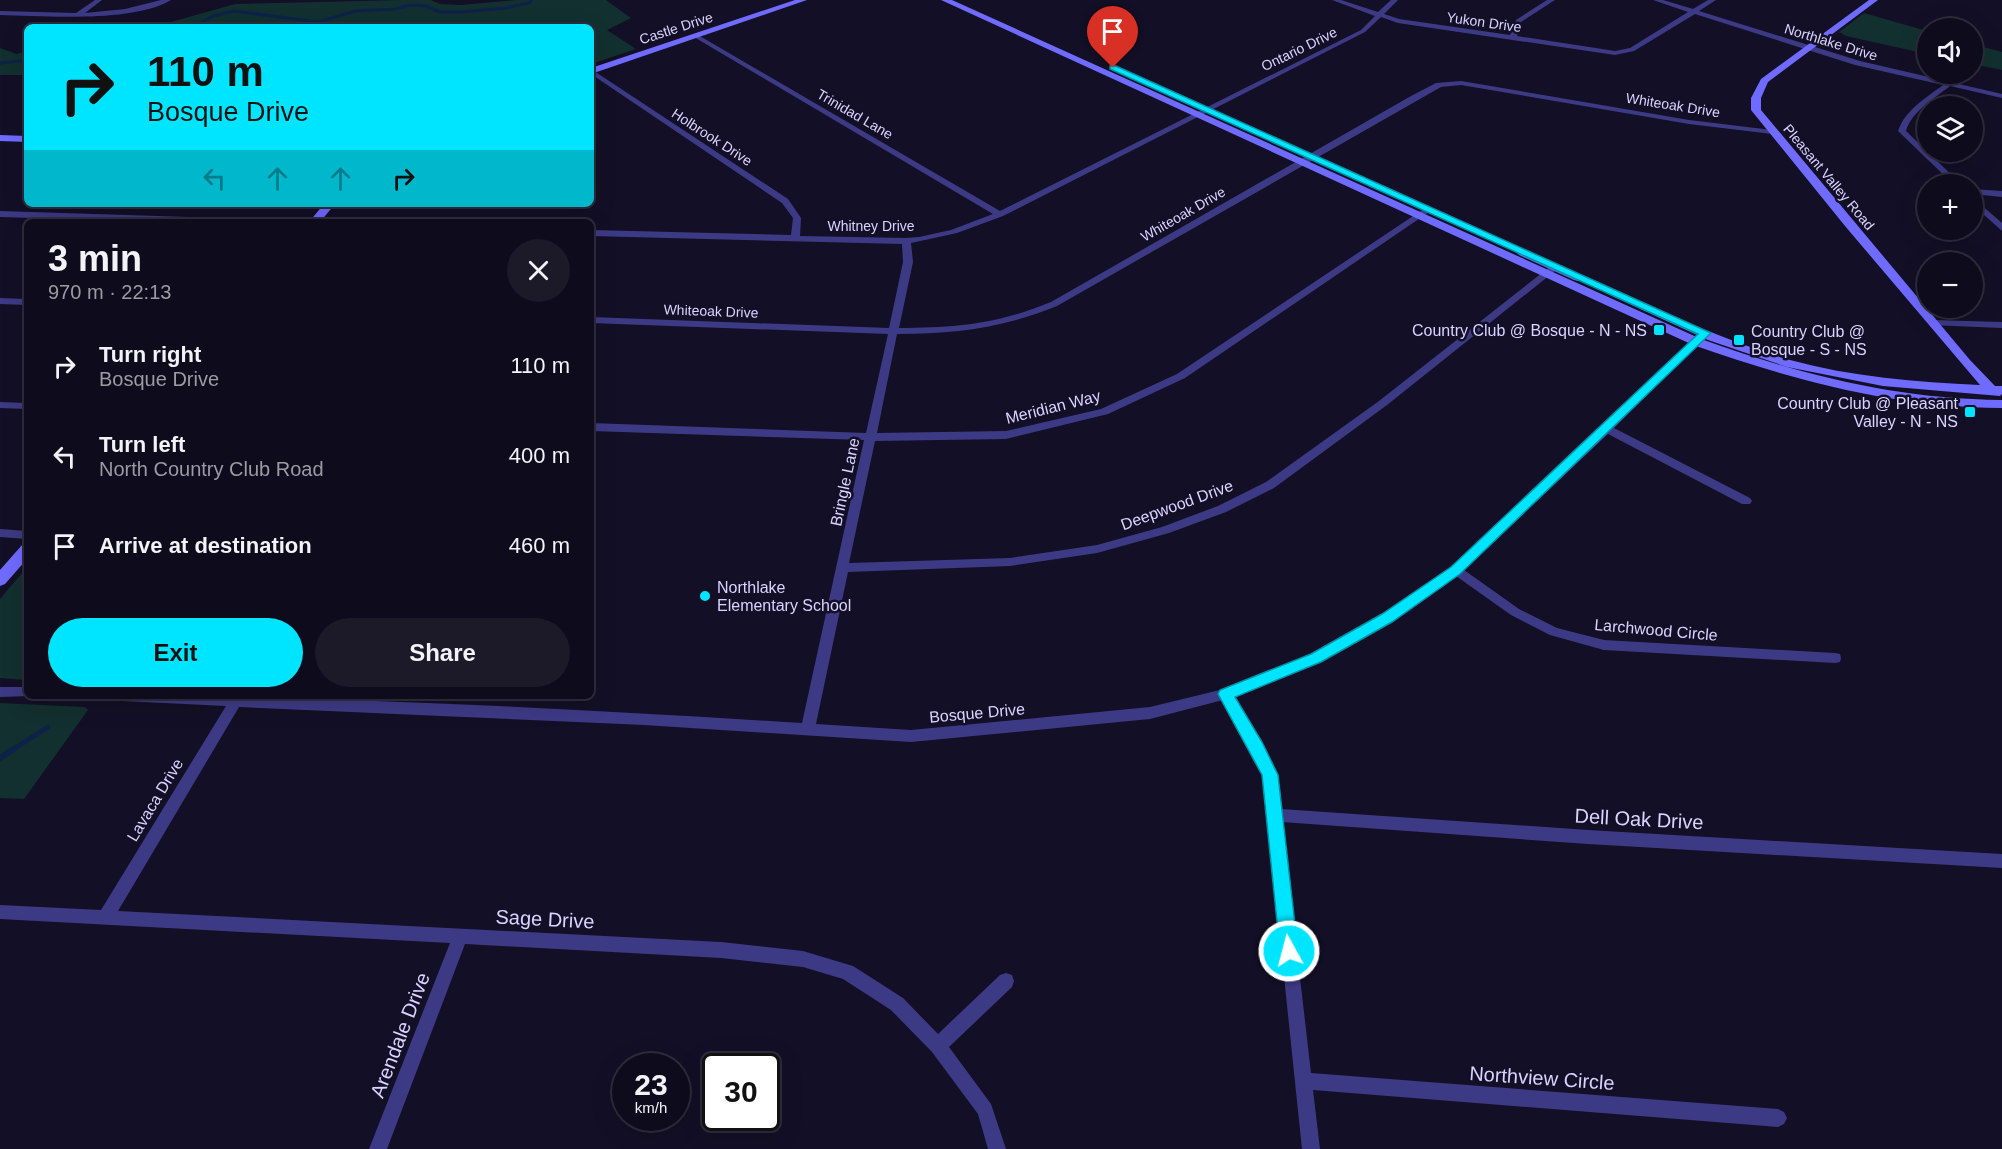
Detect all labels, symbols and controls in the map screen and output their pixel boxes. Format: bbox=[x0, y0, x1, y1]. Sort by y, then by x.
pin bbox=[1087, 6, 1138, 68]
street label: Castle Drive bbox=[637, 9, 715, 47]
street label: Yukon Drive bbox=[1446, 9, 1523, 35]
icon: arrive bbox=[1096, 15, 1129, 48]
map controls bbox=[1917, 18, 1983, 318]
button: sound bbox=[1917, 18, 1983, 84]
street label: Northlake Drive bbox=[1783, 20, 1880, 64]
street label: Ontario Drive bbox=[1258, 24, 1340, 74]
icon: right bbox=[48, 48, 126, 126]
text: 110 m bbox=[147, 48, 264, 95]
street label: Trinidad Lane bbox=[814, 86, 896, 142]
street label: Whiteoak Drive bbox=[1625, 90, 1721, 120]
button: layers bbox=[1917, 96, 1983, 162]
text: Bosque Drive bbox=[147, 97, 309, 127]
street label: Holbrook Drive bbox=[669, 105, 755, 169]
street label: Pleasant Valley Road bbox=[1780, 121, 1878, 233]
icon: left bbox=[198, 162, 231, 195]
icon: ahead bbox=[261, 162, 294, 195]
icon: ahead bbox=[324, 162, 357, 195]
icon: right bbox=[387, 162, 420, 195]
button: + bbox=[1917, 174, 1983, 240]
street label: Whiteoak Drive bbox=[1138, 183, 1228, 245]
street label: Whitney Drive bbox=[827, 218, 915, 234]
text: 3 min bbox=[48, 238, 142, 279]
button: close bbox=[507, 239, 570, 302]
button: − bbox=[1917, 252, 1983, 318]
text: 970 m · 22:13 bbox=[48, 281, 171, 303]
street label: Whiteoak Drive bbox=[663, 301, 759, 321]
place label: Country Club @ Bosque - N - NS bbox=[1412, 322, 1647, 339]
marker: Country Club @ Bosque - N - NS bbox=[1652, 323, 1666, 337]
place label: Country Club @ Bosque - S - NS bbox=[1751, 323, 1867, 358]
marker: Country Club @ Bosque - S - NS bbox=[1732, 333, 1746, 347]
text: Turn right bbox=[99, 342, 201, 367]
icon: right bbox=[48, 350, 81, 383]
text: 110 m bbox=[510, 353, 570, 378]
text: Bosque Drive bbox=[99, 368, 219, 390]
street label: Meridian Way bbox=[1004, 387, 1102, 427]
place label: Country Club @ Pleasant Valley - N - NS bbox=[1777, 395, 1959, 430]
marker: Country Club @ Pleasant Valley - N - NS bbox=[1963, 405, 1977, 419]
text: Turn left bbox=[99, 432, 185, 457]
street label: Bringle Lane bbox=[827, 436, 863, 528]
icon: left bbox=[48, 440, 81, 473]
text: 400 m bbox=[509, 443, 570, 468]
text: North Country Club Road bbox=[99, 458, 324, 480]
street label: Deepwood Drive bbox=[1119, 477, 1236, 533]
icon: arrive bbox=[48, 530, 81, 563]
text: Arrive at destination bbox=[99, 533, 312, 558]
text: 460 m bbox=[509, 533, 570, 558]
place label: Northlake Elementary School bbox=[717, 579, 851, 614]
marker: Northlake Elementary School bbox=[698, 589, 712, 603]
street label: Larchwood Circle bbox=[1594, 616, 1718, 644]
button: Exit bbox=[48, 618, 303, 687]
button: Share bbox=[315, 618, 570, 687]
street label: Bosque Drive bbox=[928, 700, 1026, 726]
street label: Lavaca Drive bbox=[124, 756, 186, 844]
street label: Dell Oak Drive bbox=[1574, 805, 1704, 833]
street label: Sage Drive bbox=[495, 905, 595, 933]
position arrow bbox=[1257, 919, 1321, 983]
street label: Arendale Drive bbox=[366, 969, 434, 1101]
speed limit sign: 30 bbox=[702, 1053, 780, 1131]
street label: Northview Circle bbox=[1469, 1062, 1615, 1094]
text: 23 bbox=[634, 1068, 668, 1101]
text: km/h bbox=[635, 1099, 667, 1116]

